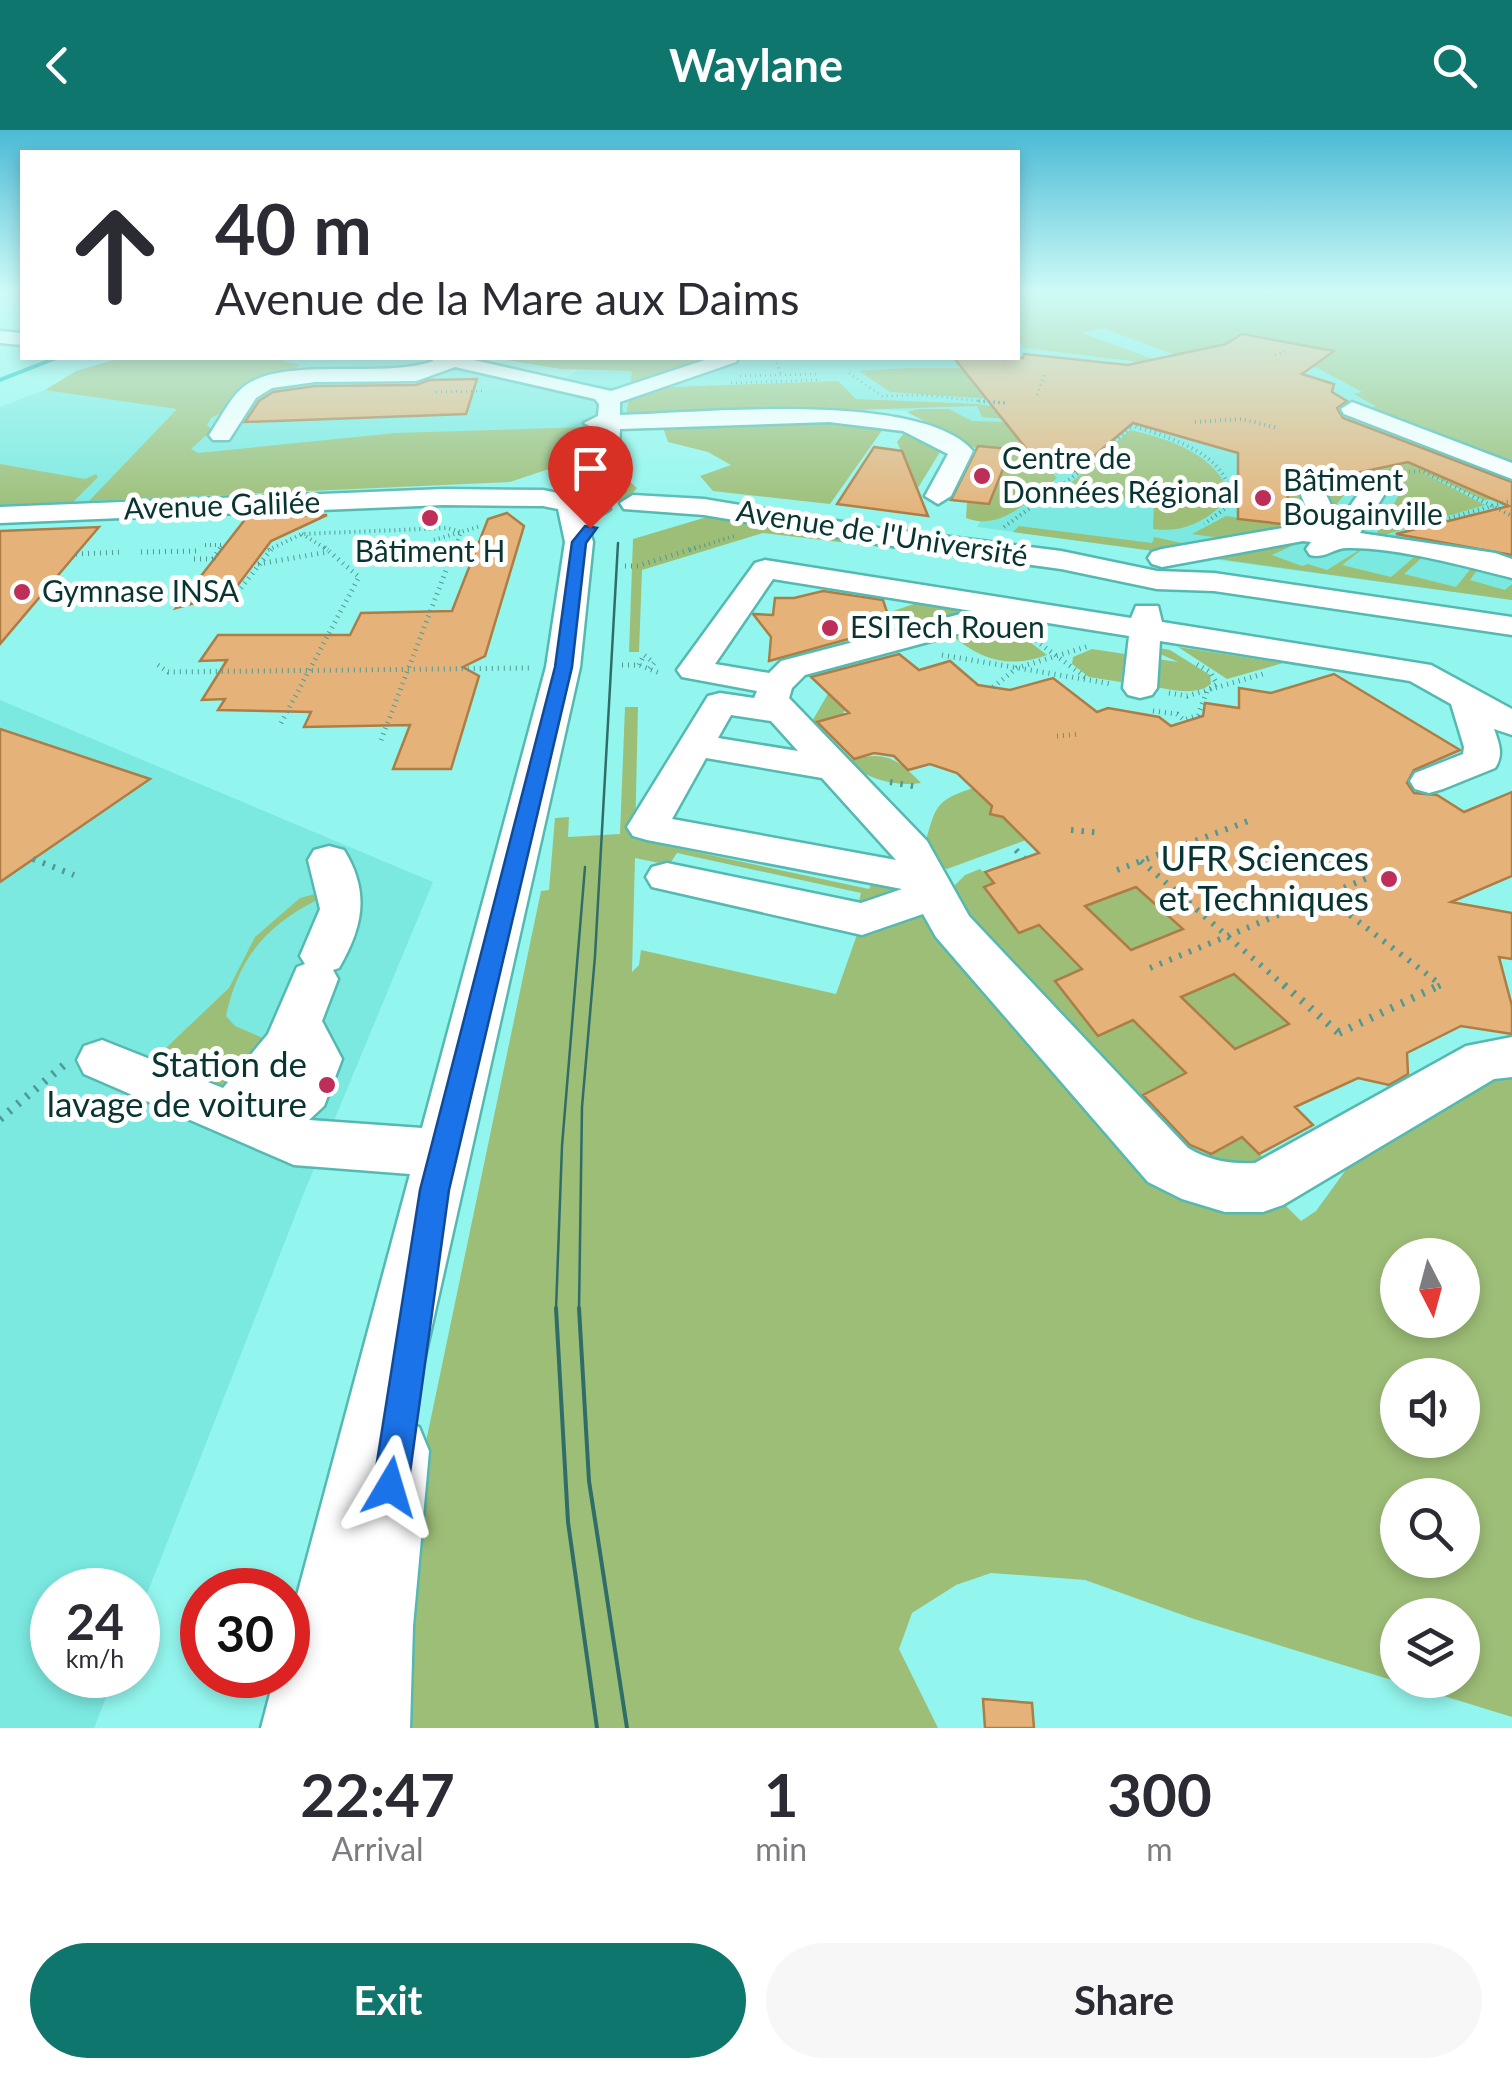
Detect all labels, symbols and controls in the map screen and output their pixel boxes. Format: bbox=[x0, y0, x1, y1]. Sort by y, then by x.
icon: back bbox=[30, 38, 85, 93]
text: Waylane bbox=[669, 38, 843, 92]
icon: search bbox=[1427, 38, 1482, 93]
text: 40 m bbox=[215, 186, 372, 270]
icon: ahead bbox=[50, 190, 180, 320]
text: Avenue de la Mare aux Daims bbox=[215, 271, 799, 325]
pin bbox=[548, 426, 633, 529]
place label: Centre de Données Régional bbox=[1002, 439, 1240, 509]
icon: arrive bbox=[563, 441, 618, 496]
place label: Bâtiment Bougainville bbox=[1283, 461, 1443, 531]
marker: Centre de Données Régional bbox=[971, 465, 993, 487]
street label: Avenue Galilée bbox=[123, 483, 321, 525]
marker: Bâtiment Bougainville bbox=[1252, 487, 1274, 509]
street label: Avenue de l'Université bbox=[734, 491, 1031, 573]
marker: Bâtiment H bbox=[419, 507, 441, 529]
place label: Bâtiment H bbox=[355, 532, 505, 568]
place label: Gymnase INSA bbox=[42, 572, 240, 608]
marker: Gymnase INSA bbox=[11, 581, 33, 603]
place label: ESITech Rouen bbox=[850, 608, 1045, 644]
marker: ESITech Rouen bbox=[819, 617, 841, 639]
place label: UFR Sciences et Techniques bbox=[1158, 836, 1369, 918]
marker: UFR Sciences et Techniques bbox=[1378, 868, 1400, 890]
place label: Station de lavage de voiture bbox=[47, 1042, 307, 1124]
marker: Station de lavage de voiture bbox=[316, 1074, 338, 1096]
north arrow bbox=[1380, 1238, 1480, 1338]
map controls bbox=[1380, 1238, 1480, 1698]
button: sound bbox=[1380, 1358, 1480, 1458]
position arrow bbox=[338, 1435, 442, 1539]
button: search bbox=[1380, 1478, 1480, 1578]
speed limit sign: 30 bbox=[180, 1568, 310, 1698]
text: 24 bbox=[66, 1591, 124, 1651]
button: layers bbox=[1380, 1598, 1480, 1698]
text: km/h bbox=[66, 1643, 124, 1673]
text: 22:47 bbox=[300, 1758, 455, 1830]
text: 1 bbox=[764, 1758, 799, 1830]
text: 300 bbox=[1107, 1758, 1212, 1830]
text: Arrival bbox=[331, 1829, 424, 1868]
text: min bbox=[755, 1829, 807, 1868]
text: m bbox=[1146, 1829, 1173, 1868]
button: Exit bbox=[30, 1943, 746, 2058]
button: Share bbox=[766, 1943, 1482, 2058]

